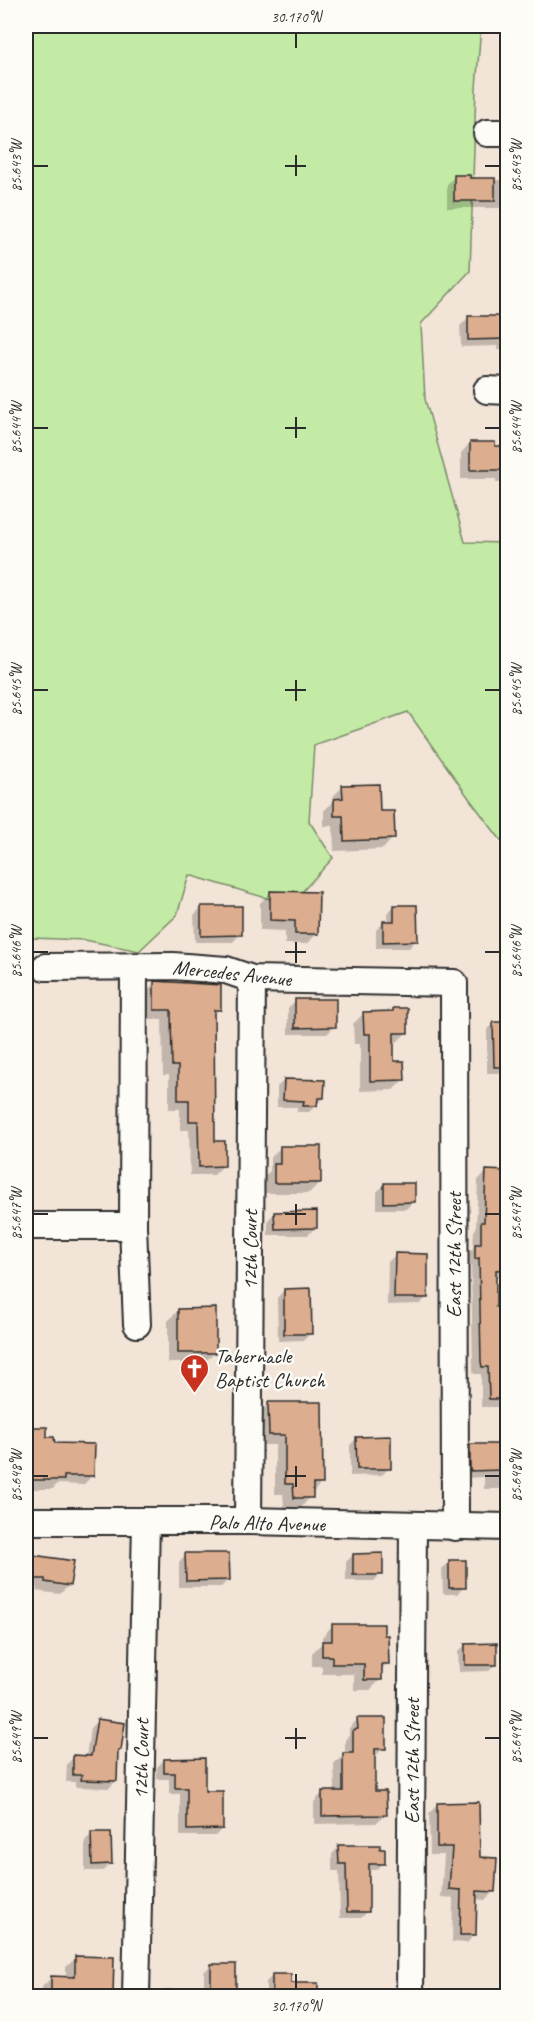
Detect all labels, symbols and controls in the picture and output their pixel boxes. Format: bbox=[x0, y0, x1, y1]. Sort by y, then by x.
text: 30.170°N bbox=[271, 8, 324, 27]
text: 85.643°W bbox=[7, 137, 26, 192]
text: 85.643°W bbox=[507, 137, 526, 192]
text: 85.644°W bbox=[7, 399, 26, 454]
text: 85.644°W bbox=[507, 399, 526, 454]
text: 85.645°W bbox=[7, 661, 26, 716]
text: 85.645°W bbox=[507, 661, 526, 716]
text: 85.646°W bbox=[7, 923, 26, 978]
text: 85.646°W bbox=[507, 923, 526, 978]
street label: Mercedes Avenue bbox=[171, 954, 294, 992]
text: 85.647°W bbox=[7, 1185, 26, 1240]
text: 85.647°W bbox=[507, 1185, 526, 1240]
street label: East 12th Street bbox=[441, 1190, 467, 1318]
street label: 12th Court bbox=[237, 1208, 263, 1290]
place label: Tabernacle Baptist Church bbox=[215, 1343, 326, 1393]
church icon: Tabernacle Baptist Church bbox=[178, 1352, 210, 1394]
text: 85.648°W bbox=[7, 1447, 26, 1502]
text: 85.648°W bbox=[507, 1447, 526, 1502]
street label: Palo Alto Avenue bbox=[209, 1509, 326, 1537]
street label: East 12th Street bbox=[399, 1696, 425, 1824]
text: 85.649°W bbox=[7, 1709, 26, 1764]
text: 85.649°W bbox=[507, 1709, 526, 1764]
street label: 12th Court bbox=[127, 1717, 155, 1799]
text: 30.170°N bbox=[271, 1997, 324, 2016]

